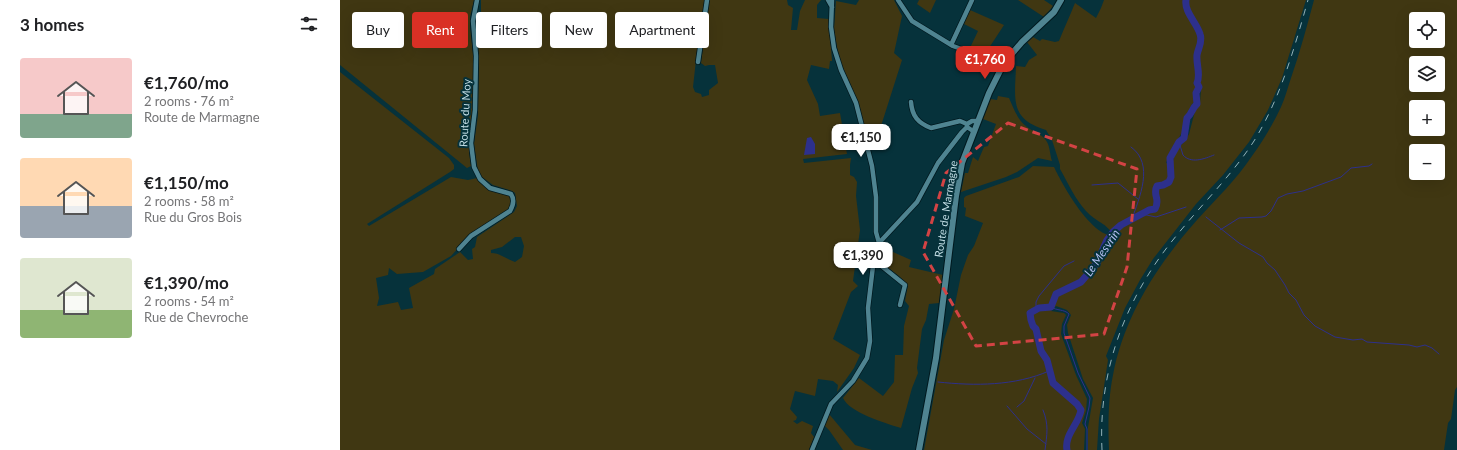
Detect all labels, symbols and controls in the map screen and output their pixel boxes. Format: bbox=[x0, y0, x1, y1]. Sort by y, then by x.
chip: Buy bbox=[352, 12, 404, 48]
chip: Rent bbox=[412, 12, 468, 48]
chip: Filters bbox=[476, 12, 542, 48]
chip: New bbox=[550, 12, 607, 48]
chip: Apartment bbox=[615, 12, 709, 48]
map controls bbox=[1409, 12, 1445, 180]
button: locate bbox=[1409, 12, 1445, 48]
icon: filters bbox=[298, 13, 320, 35]
text: 3 homes bbox=[20, 14, 84, 35]
pin: €1,760 bbox=[952, 46, 1018, 80]
text: €1,760 bbox=[965, 51, 1005, 67]
button: layers bbox=[1409, 56, 1445, 92]
text: €1,760/mo bbox=[144, 72, 229, 93]
icon: home bbox=[52, 74, 100, 122]
street label: Route du Moy bbox=[456, 78, 473, 147]
text: 2 rooms · 76 m² bbox=[144, 93, 234, 109]
button: + bbox=[1409, 100, 1445, 136]
text: Route de Marmagne bbox=[144, 109, 260, 125]
pin: €1,150 bbox=[828, 124, 894, 158]
text: €1,150 bbox=[841, 129, 881, 145]
button: − bbox=[1409, 144, 1445, 180]
street label: Route de Marmagne bbox=[931, 159, 960, 258]
text: €1,150/mo bbox=[144, 172, 229, 193]
icon: home bbox=[52, 174, 100, 222]
text: 2 rooms · 58 m² bbox=[144, 193, 234, 209]
text: Rue du Gros Bois bbox=[144, 209, 242, 225]
water label: Le Mesvrin bbox=[1080, 226, 1123, 279]
pin: €1,390 bbox=[830, 242, 896, 276]
text: €1,390 bbox=[843, 247, 883, 263]
text: €1,390/mo bbox=[144, 272, 229, 293]
icon: home bbox=[52, 274, 100, 322]
text: 2 rooms · 54 m² bbox=[144, 293, 234, 309]
text: Rue de Chevroche bbox=[144, 309, 248, 325]

